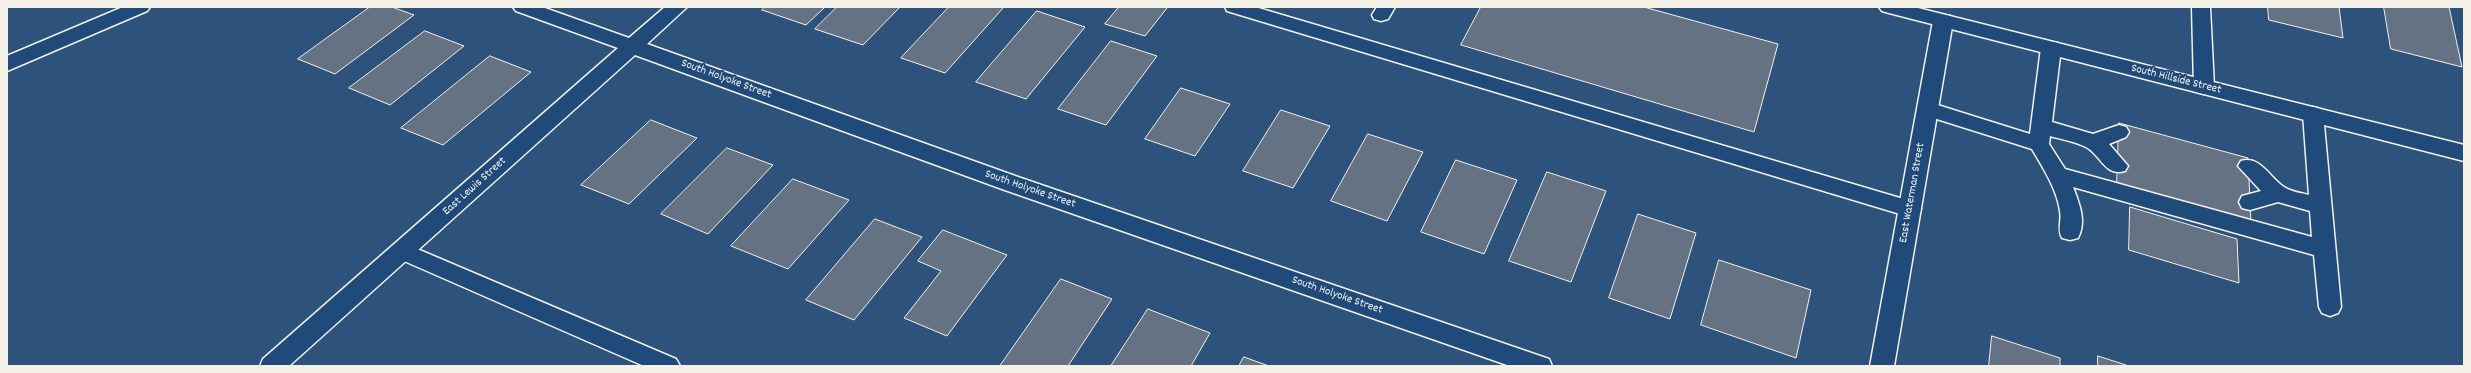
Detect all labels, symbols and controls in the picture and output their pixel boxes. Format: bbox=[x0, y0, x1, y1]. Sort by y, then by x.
street label: South Holyoke Street bbox=[679, 57, 773, 103]
street label: South Hillside Street bbox=[2129, 62, 2223, 98]
street label: East Waterman Street bbox=[1897, 142, 1929, 244]
street label: East Lewis Street bbox=[440, 155, 510, 219]
street label: South Holyoke Street bbox=[983, 168, 1077, 212]
street label: South Holyoke Street bbox=[1290, 274, 1384, 318]

